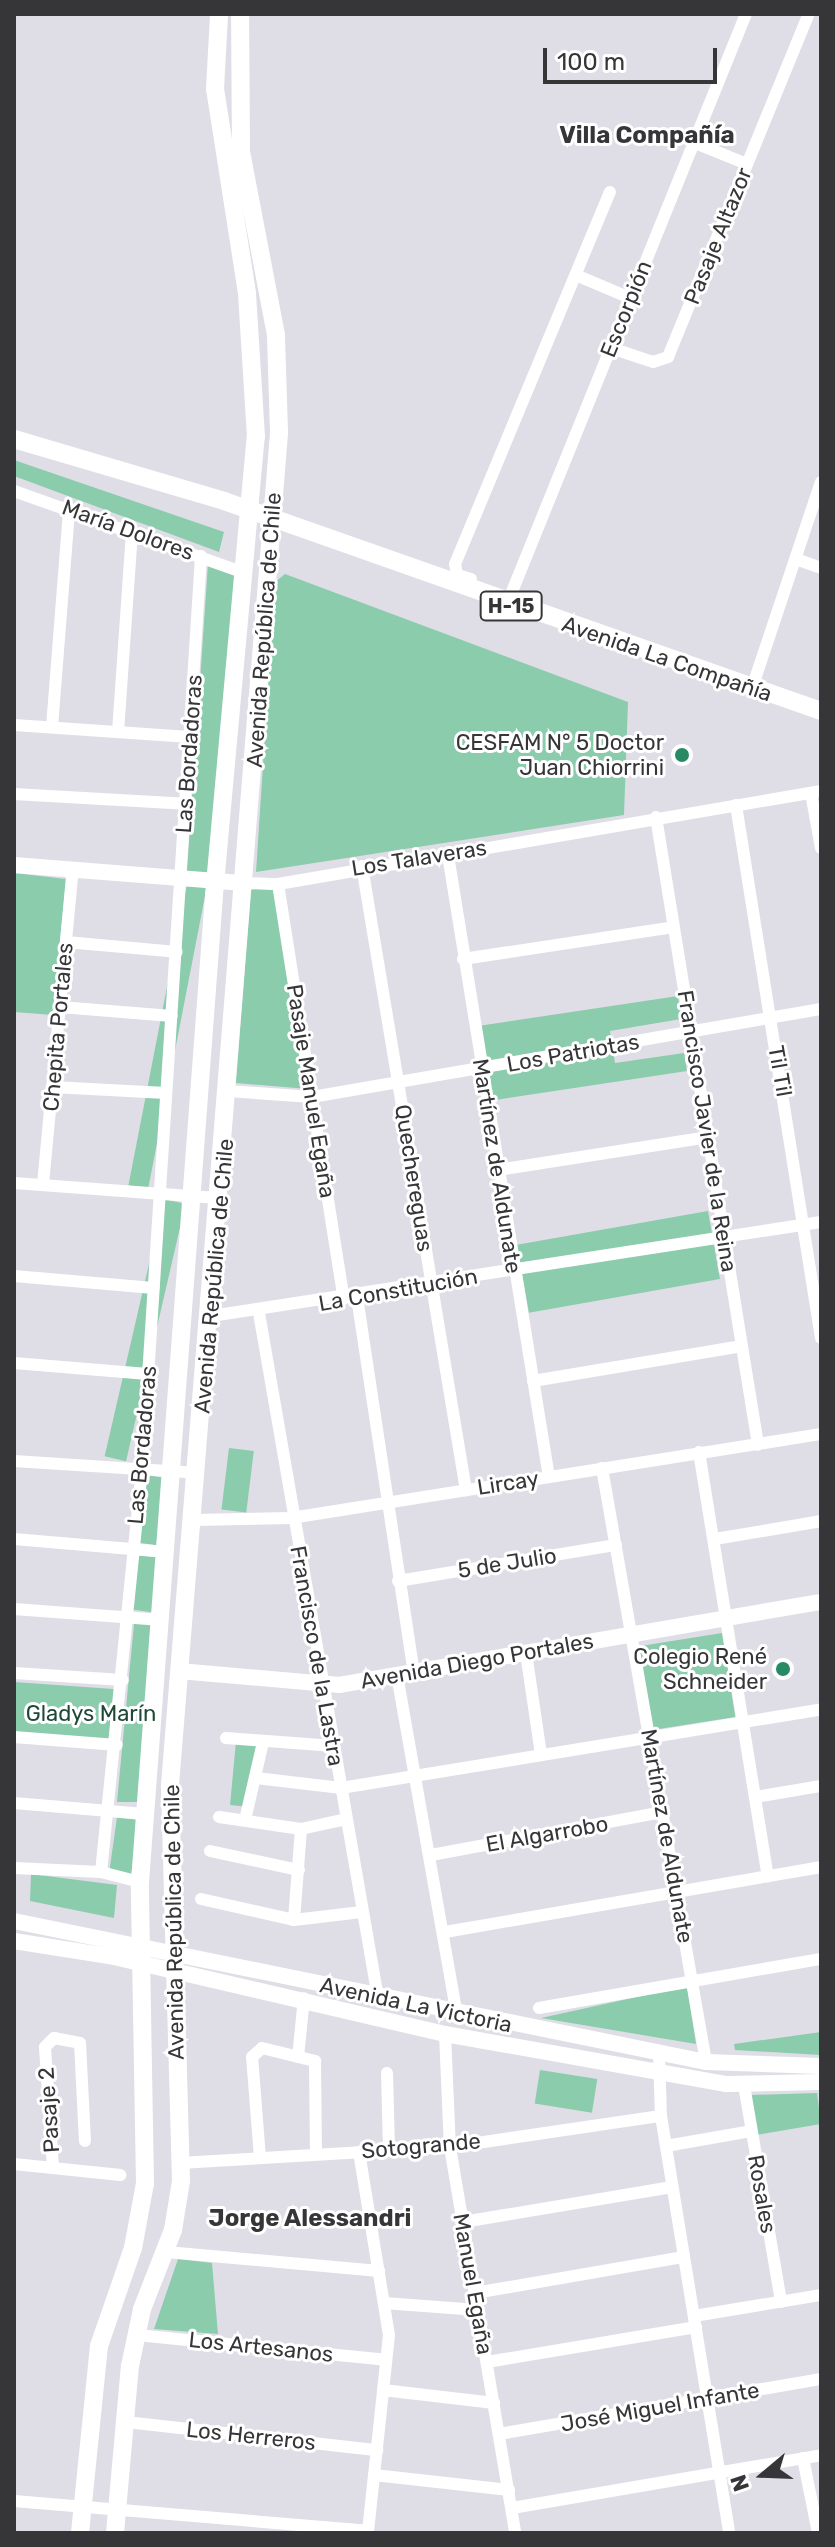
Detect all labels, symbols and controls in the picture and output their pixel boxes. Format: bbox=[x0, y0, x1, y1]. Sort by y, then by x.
scale bar bbox=[547, 32, 721, 82]
text: 100 m bbox=[557, 48, 625, 76]
district label: Villa Compañía bbox=[559, 122, 735, 150]
street label: Pasaje Altazor bbox=[678, 163, 758, 309]
street label: Escorpión bbox=[595, 257, 657, 361]
street label: Avenida República de Chile bbox=[241, 492, 287, 768]
street label: María Dolores bbox=[59, 494, 197, 566]
road number: H-15 bbox=[479, 590, 543, 622]
street label: Avenida La Compañía bbox=[559, 611, 775, 707]
street label: Las Bordadoras bbox=[170, 674, 208, 834]
place label: CESFAM N° 5 Doctor Juan Chiorrini bbox=[456, 729, 664, 780]
marker: CESFAM N° 5 Doctor Juan Chiorrini bbox=[671, 744, 693, 766]
street label: Los Talaveras bbox=[349, 834, 489, 882]
street label: Chepita Portales bbox=[37, 941, 79, 1113]
street label: Pasaje Manuel Egaña bbox=[281, 982, 341, 1200]
street label: Francisco Javier de la Reina bbox=[672, 988, 742, 1274]
street label: Los Patriotas bbox=[505, 1028, 641, 1078]
street label: Til Til bbox=[762, 1043, 798, 1099]
street label: Martínez de Aldunate bbox=[467, 1056, 527, 1276]
street label: Quechereguas bbox=[389, 1103, 439, 1253]
street label: Avenida República de Chile bbox=[189, 1138, 239, 1414]
street label: La Constitución bbox=[316, 1263, 480, 1317]
street label: Las Bordadoras bbox=[122, 1365, 162, 1525]
street label: Lircay bbox=[475, 1465, 541, 1501]
street label: 5 de Julio bbox=[456, 1542, 558, 1584]
street label: Francisco de la Lastra bbox=[285, 1544, 349, 1768]
street label: Avenida Diego Portales bbox=[359, 1628, 595, 1694]
place label: Colegio René Schneider bbox=[633, 1643, 767, 1694]
marker: Colegio René Schneider bbox=[774, 1660, 792, 1678]
park label: Gladys Marín bbox=[26, 1701, 156, 1727]
street label: Martínez de Aldunate bbox=[635, 1727, 699, 1945]
street label: Avenida República de Chile bbox=[158, 1784, 190, 2060]
street label: El Algarrobo bbox=[484, 1810, 610, 1858]
street label: Avenida La Victoria bbox=[317, 1972, 515, 2038]
street label: Pasaje 2 bbox=[33, 2066, 65, 2154]
street label: Sotogrande bbox=[360, 2128, 482, 2164]
street label: Rosales bbox=[742, 2153, 782, 2235]
district label: Jorge Alessandri bbox=[208, 2205, 412, 2233]
street label: Manuel Egaña bbox=[448, 2211, 498, 2357]
street label: Los Artesanos bbox=[187, 2326, 335, 2368]
street label: José Miguel Infante bbox=[559, 2377, 761, 2437]
street label: Los Herreros bbox=[185, 2416, 317, 2456]
north arrow bbox=[723, 2435, 803, 2515]
text: N bbox=[724, 2471, 755, 2495]

